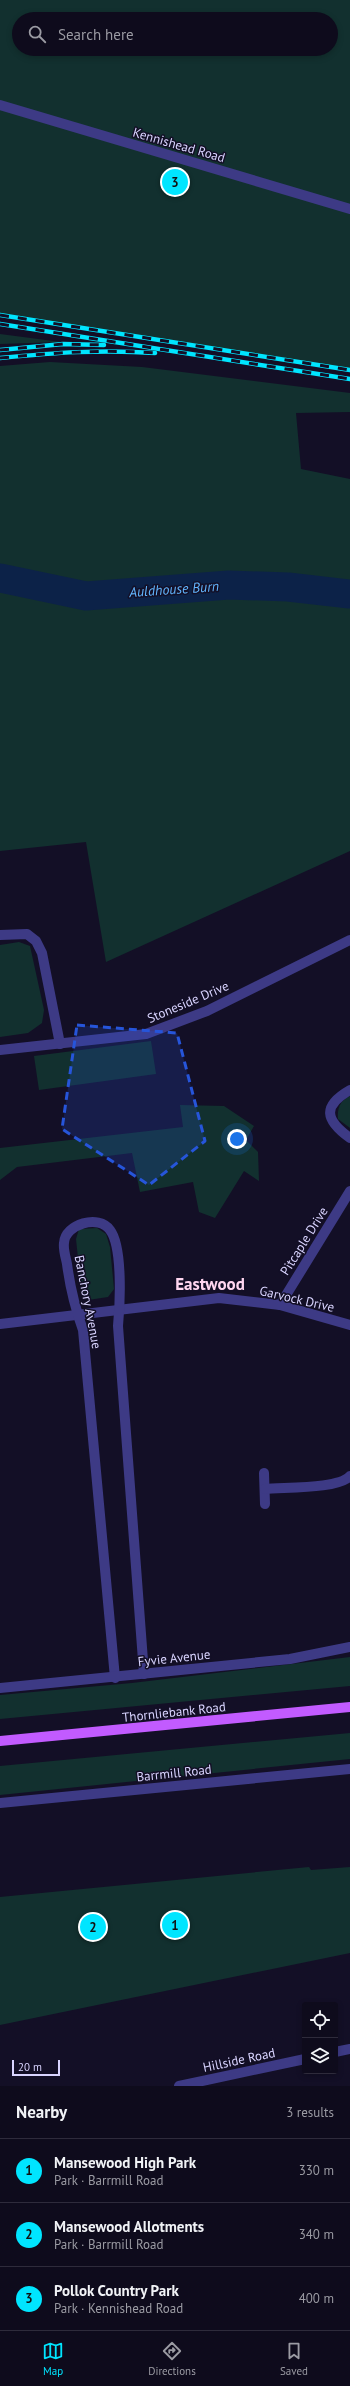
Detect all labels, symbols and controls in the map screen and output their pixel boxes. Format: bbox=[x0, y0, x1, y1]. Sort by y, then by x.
search box bbox=[12, 12, 338, 56]
icon: search bbox=[26, 23, 48, 45]
text: Search here bbox=[58, 25, 134, 44]
street label: Kennishead Road bbox=[131, 124, 227, 166]
pin: 3 bbox=[162, 167, 188, 197]
water label: Auldhouse Burn bbox=[127, 577, 220, 601]
street label: Stoneside Drive bbox=[145, 977, 231, 1027]
your location bbox=[227, 1129, 247, 1149]
street label: Pitcaple Drive bbox=[276, 1204, 332, 1278]
street label: Banchory Avenue bbox=[71, 1254, 105, 1350]
district label: Eastwood bbox=[175, 1273, 245, 1295]
street label: Garvock Drive bbox=[258, 1282, 336, 1316]
street label: Fyvie Avenue bbox=[137, 1646, 211, 1670]
street label: Thornliebank Road bbox=[121, 1698, 227, 1726]
street label: Barrmill Road bbox=[136, 1761, 212, 1785]
pin: 1 bbox=[162, 1910, 188, 1940]
pin: 2 bbox=[80, 1912, 106, 1942]
map controls bbox=[302, 2002, 338, 2074]
button: locate bbox=[302, 2002, 338, 2038]
button: layers bbox=[302, 2038, 338, 2074]
street label: Hillside Road bbox=[201, 2044, 277, 2076]
scale bar bbox=[12, 2058, 60, 2077]
text: 20 m bbox=[18, 2060, 42, 2074]
text: Nearby bbox=[16, 2101, 67, 2123]
text: 3 results bbox=[286, 2104, 334, 2121]
text: Mansewood High Park bbox=[54, 2153, 196, 2172]
text: 1 bbox=[25, 2162, 33, 2179]
text: 330 m bbox=[299, 2162, 334, 2179]
text: Park · Barrmill Road bbox=[54, 2172, 163, 2189]
text: Mansewood Allotments bbox=[54, 2217, 204, 2236]
text: 2 bbox=[25, 2226, 33, 2243]
text: 340 m bbox=[299, 2226, 334, 2243]
text: Park · Barrmill Road bbox=[54, 2236, 163, 2253]
text: Pollok Country Park bbox=[54, 2281, 179, 2300]
text: 3 bbox=[25, 2290, 33, 2307]
text: 400 m bbox=[299, 2290, 334, 2307]
text: Park · Kennishead Road bbox=[54, 2300, 183, 2317]
tab: Map bbox=[42, 2340, 64, 2378]
tab: Directions bbox=[148, 2340, 196, 2378]
tab: Saved bbox=[280, 2340, 308, 2378]

